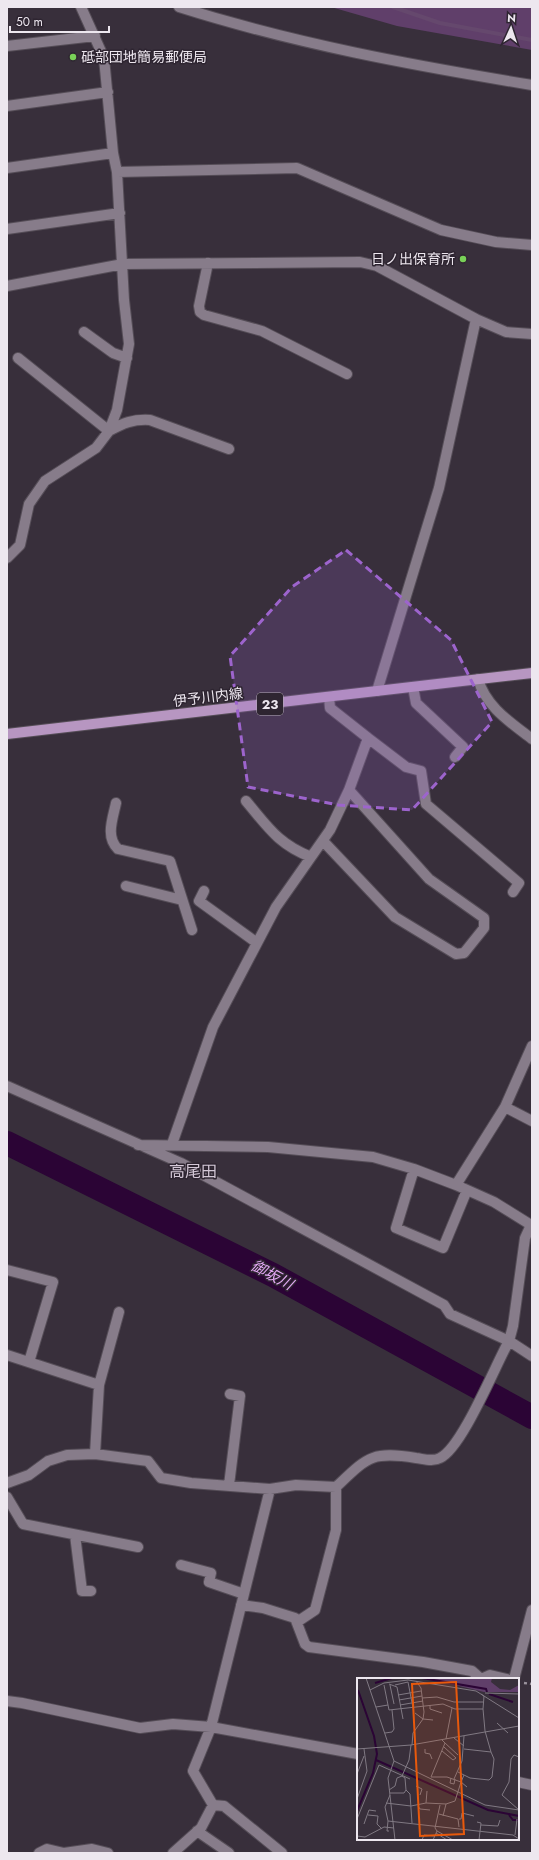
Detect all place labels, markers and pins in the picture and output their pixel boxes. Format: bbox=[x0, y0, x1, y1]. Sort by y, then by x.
place label: 砥部団地簡易郵便局 bbox=[81, 47, 207, 67]
marker: 砥部団地簡易郵便局 bbox=[68, 52, 78, 62]
place label: 日ノ出保育所 bbox=[371, 249, 455, 269]
marker: 日ノ出保育所 bbox=[458, 254, 468, 264]

